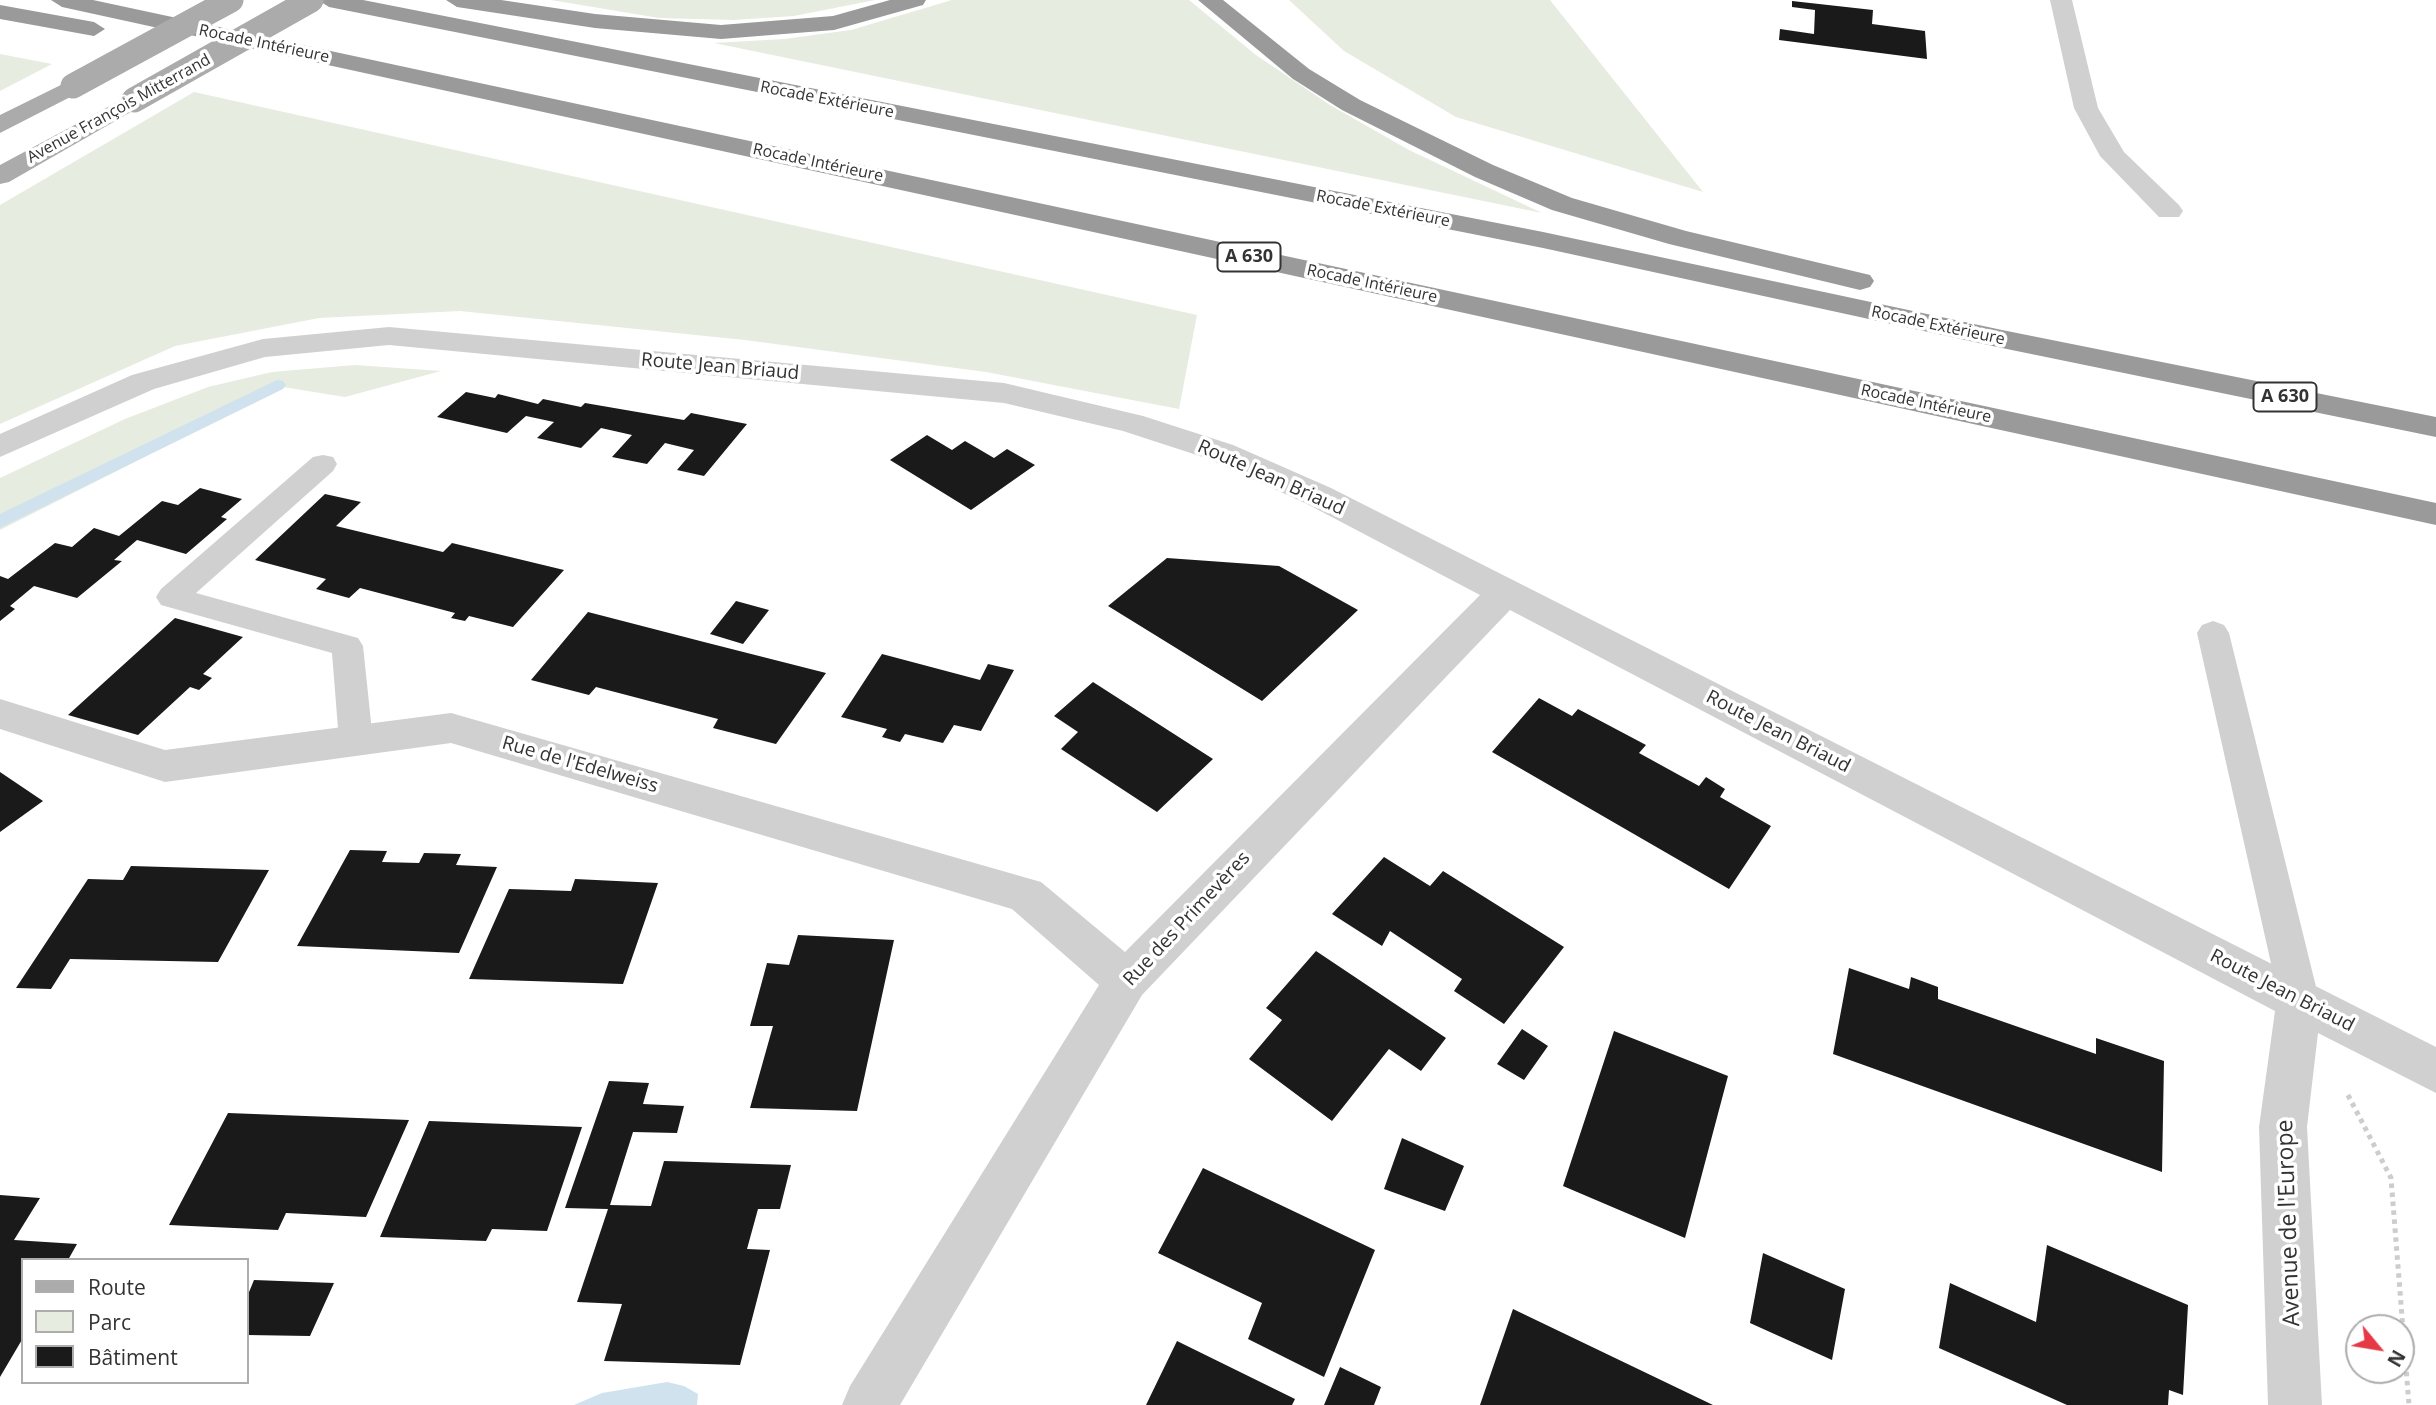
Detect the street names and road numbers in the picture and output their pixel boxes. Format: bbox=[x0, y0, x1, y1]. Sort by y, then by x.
street label: Rocade Intérieure bbox=[197, 21, 331, 67]
street label: Avenue François Mitterrand bbox=[24, 50, 214, 168]
street label: Rocade Extérieure bbox=[758, 78, 896, 122]
street label: Rocade Intérieure bbox=[751, 140, 885, 186]
street label: Rocade Extérieure bbox=[1314, 187, 1452, 231]
road number: A 630 bbox=[1218, 243, 1280, 272]
street label: Rocade Intérieure bbox=[1305, 261, 1439, 307]
street label: Rocade Extérieure bbox=[1870, 302, 2006, 350]
street label: Route Jean Briaud bbox=[640, 349, 800, 385]
street label: Rocade Intérieure bbox=[1859, 381, 1993, 427]
road number: A 630 bbox=[2254, 382, 2316, 412]
street label: Route Jean Briaud bbox=[1194, 435, 1348, 521]
street label: Route Jean Briaud bbox=[1702, 686, 1854, 778]
street label: Rue de l'Edelweiss bbox=[499, 732, 661, 798]
street label: Rue des Primevères bbox=[1119, 847, 1255, 991]
street label: Route Jean Briaud bbox=[2206, 945, 2358, 1037]
street label: Avenue de l'Europe bbox=[2272, 1119, 2306, 1327]

